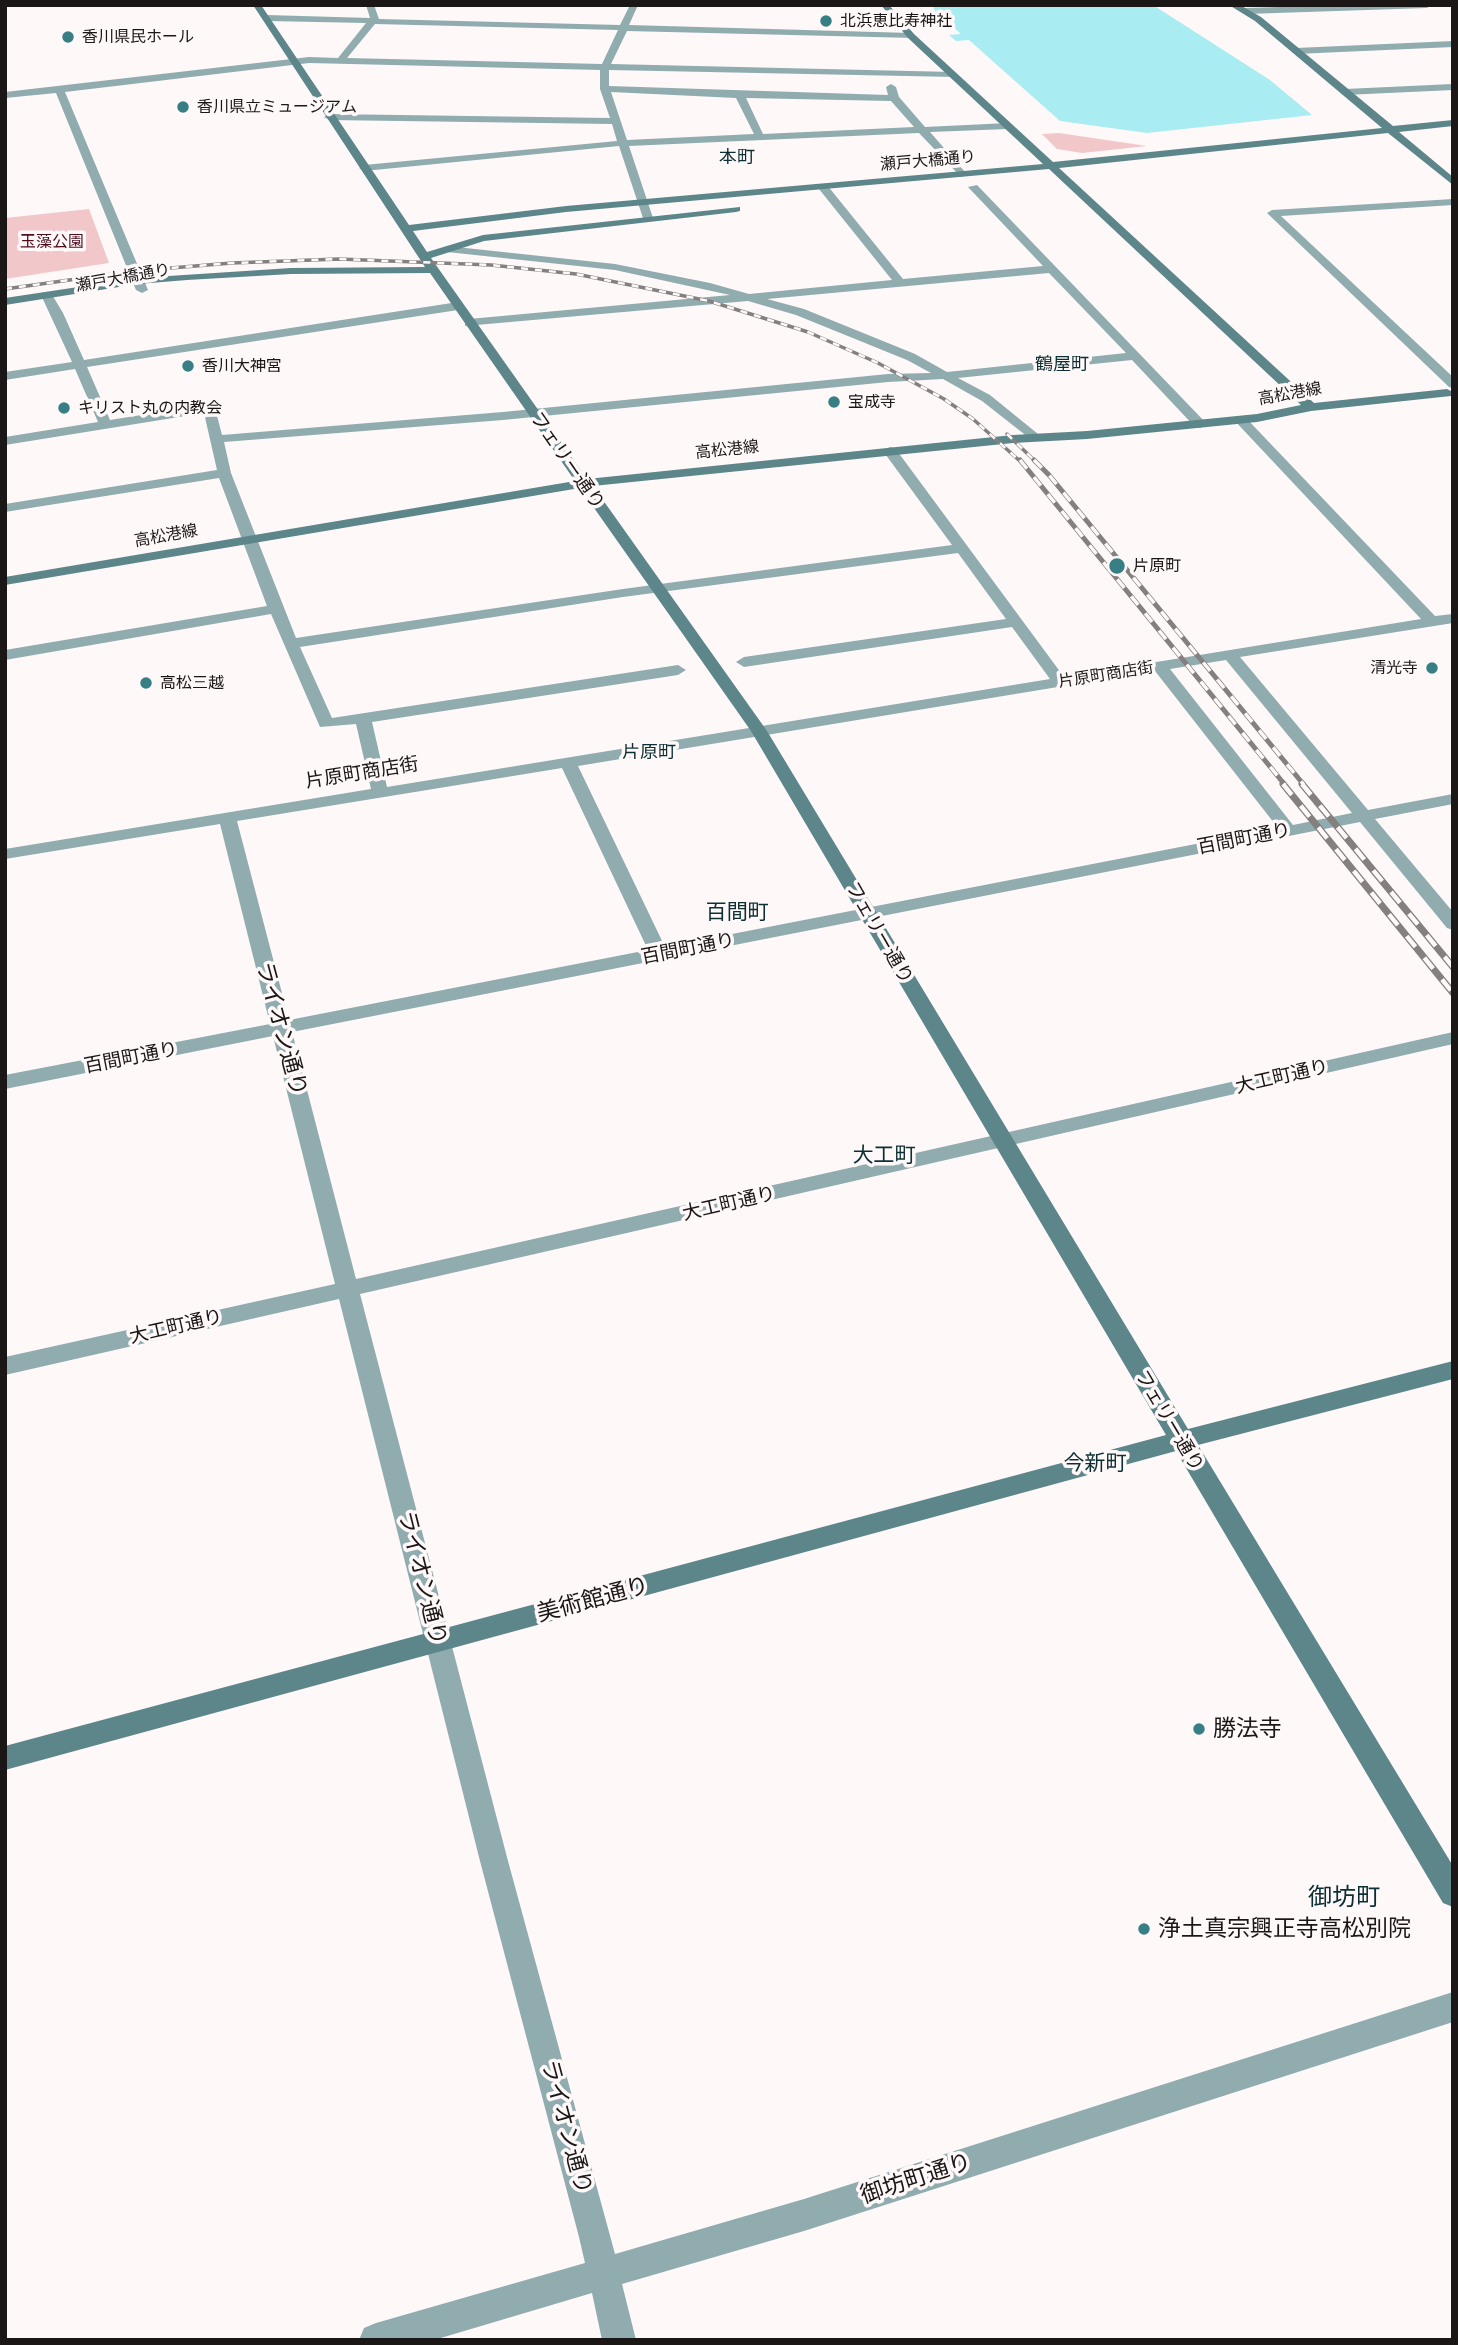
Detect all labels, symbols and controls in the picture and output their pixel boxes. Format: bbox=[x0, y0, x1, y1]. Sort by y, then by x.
place label: 北浜恵比寿神社 bbox=[840, 11, 952, 31]
marker: 北浜恵比寿神社 bbox=[818, 13, 834, 29]
place label: 香川県民ホール bbox=[82, 27, 194, 47]
marker: 香川県民ホール bbox=[60, 29, 76, 45]
place label: 香川県立ミュージアム bbox=[197, 97, 357, 117]
marker: 香川県立ミュージアム bbox=[175, 99, 191, 115]
district label: 本町 bbox=[719, 147, 755, 169]
street label: 瀬戸大橋通り bbox=[879, 147, 977, 175]
park label: 玉藻公園 bbox=[20, 232, 84, 252]
street label: 瀬戸大橋通り bbox=[74, 260, 172, 296]
district label: 鶴屋町 bbox=[1035, 354, 1089, 376]
place label: 香川大神宮 bbox=[202, 356, 282, 376]
marker: 香川大神宮 bbox=[180, 358, 196, 374]
street label: 高松港線 bbox=[1257, 379, 1323, 409]
place label: 宝成寺 bbox=[848, 392, 896, 412]
marker: 宝成寺 bbox=[826, 394, 842, 410]
place label: キリスト丸の内教会 bbox=[78, 398, 222, 418]
marker: キリスト丸の内教会 bbox=[56, 400, 72, 416]
street label: フェリー通り bbox=[525, 408, 609, 514]
street label: 高松港線 bbox=[694, 437, 760, 463]
street label: 高松港線 bbox=[133, 521, 199, 551]
marker: 片原町 bbox=[1107, 556, 1127, 576]
place label: 片原町 bbox=[1133, 556, 1181, 576]
street label: 片原町商店街 bbox=[1057, 658, 1155, 692]
place label: 清光寺 bbox=[1370, 658, 1418, 678]
marker: 清光寺 bbox=[1424, 660, 1440, 676]
place label: 高松三越 bbox=[160, 673, 224, 693]
marker: 高松三越 bbox=[138, 675, 154, 691]
district label: 片原町 bbox=[622, 742, 676, 764]
street label: 片原町商店街 bbox=[304, 753, 420, 793]
street label: 百間町通り bbox=[1195, 819, 1293, 859]
street label: フェリー通り bbox=[841, 878, 917, 988]
district label: 百間町 bbox=[706, 900, 768, 926]
street label: 百間町通り bbox=[639, 929, 737, 969]
street label: ライオン通り bbox=[250, 959, 312, 1099]
street label: 百間町通り bbox=[82, 1038, 180, 1078]
street label: 大工町通り bbox=[1233, 1055, 1331, 1099]
district label: 大工町 bbox=[853, 1143, 915, 1169]
street label: 大工町通り bbox=[680, 1182, 778, 1226]
street label: 大工町通り bbox=[127, 1305, 225, 1349]
street label: フェリー通り bbox=[1130, 1366, 1208, 1476]
district label: 今新町 bbox=[1064, 1451, 1126, 1477]
street label: ライオン通り bbox=[392, 1508, 452, 1648]
street label: 美術館通り bbox=[534, 1572, 652, 1628]
place label: 勝法寺 bbox=[1213, 1715, 1282, 1743]
marker: 勝法寺 bbox=[1191, 1721, 1207, 1737]
district label: 御坊町 bbox=[1308, 1884, 1380, 1912]
place label: 浄土真宗興正寺高松別院 bbox=[1158, 1915, 1411, 1943]
marker: 浄土真宗興正寺高松別院 bbox=[1136, 1921, 1152, 1937]
street label: ライオン通り bbox=[535, 2057, 597, 2197]
street label: 御坊町通り bbox=[857, 2148, 975, 2210]

